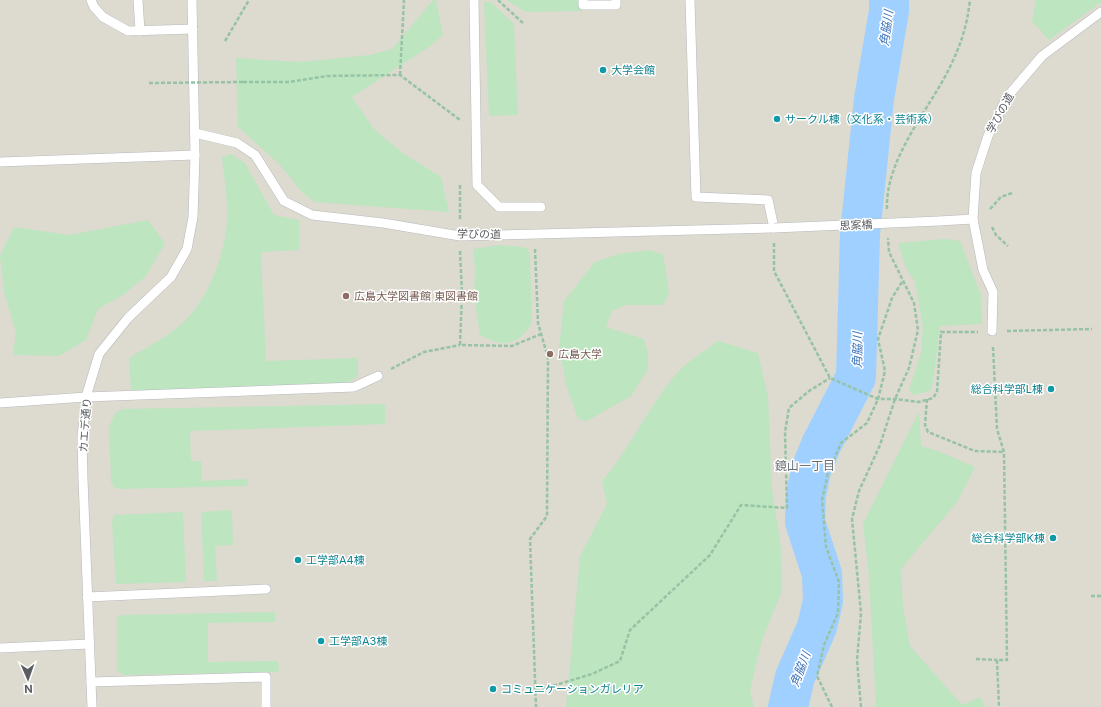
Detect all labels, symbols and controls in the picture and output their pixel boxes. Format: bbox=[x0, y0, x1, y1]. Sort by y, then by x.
water label: 角脇川 bbox=[876, 7, 896, 47]
place label: 大学会館 bbox=[611, 63, 655, 77]
marker: 大学会館 bbox=[598, 65, 608, 75]
street label: 学びの道 bbox=[983, 90, 1017, 136]
place label: サークル棟（文化系・芸術系） bbox=[785, 112, 939, 126]
marker: サークル棟（文化系・芸術系） bbox=[772, 114, 782, 124]
street label: 思案橋 bbox=[839, 217, 873, 233]
street label: 学びの道 bbox=[457, 227, 501, 241]
place label: 広島大学図書館 東図書館 bbox=[354, 289, 478, 303]
marker: 広島大学図書館 東図書館 bbox=[341, 291, 351, 301]
water label: 角脇川 bbox=[849, 330, 865, 368]
place label: 広島大学 bbox=[558, 347, 602, 361]
marker: 広島大学 bbox=[545, 349, 555, 359]
place label: 総合科学部L棟 bbox=[971, 382, 1043, 396]
marker: 総合科学部L棟 bbox=[1046, 384, 1056, 394]
street label: カエデ通り bbox=[76, 397, 94, 453]
district label: 鏡山一丁目 bbox=[775, 458, 835, 473]
place label: 総合科学部K棟 bbox=[972, 531, 1045, 545]
marker: 総合科学部K棟 bbox=[1048, 533, 1058, 543]
place label: 工学部A4棟 bbox=[306, 553, 365, 567]
marker: 工学部A4棟 bbox=[293, 555, 303, 565]
place label: 工学部A3棟 bbox=[329, 634, 387, 648]
marker: 工学部A3棟 bbox=[316, 636, 326, 646]
water label: 角脇川 bbox=[787, 648, 814, 688]
north arrow bbox=[8, 659, 48, 699]
text: N bbox=[24, 682, 33, 696]
place label: コミュニケーションガレリア bbox=[501, 682, 644, 696]
marker: コミュニケーションガレリア bbox=[488, 684, 498, 694]

